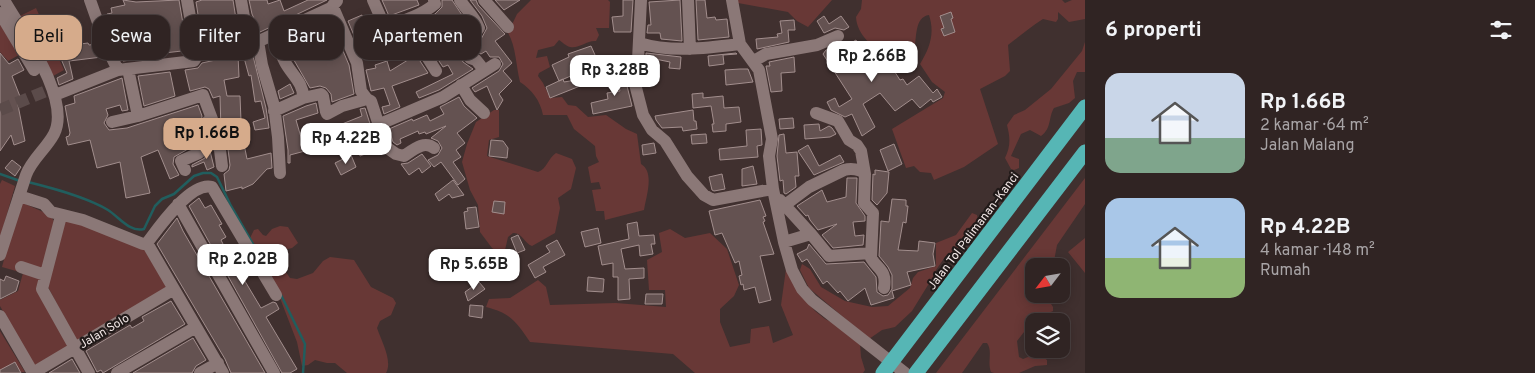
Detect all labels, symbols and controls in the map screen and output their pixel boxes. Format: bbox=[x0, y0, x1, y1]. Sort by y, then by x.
chip: Beli bbox=[15, 15, 82, 60]
chip: Sewa bbox=[92, 15, 170, 60]
chip: Filter bbox=[180, 15, 259, 60]
chip: Baru bbox=[269, 15, 344, 60]
chip: Apartemen bbox=[354, 15, 481, 60]
icon: filters bbox=[1487, 16, 1515, 44]
text: 6 properti bbox=[1105, 17, 1202, 44]
pin: Rp 2.66B bbox=[820, 41, 924, 83]
text: Rp 2.66B bbox=[838, 47, 906, 67]
pin: Rp 3.28B bbox=[563, 54, 667, 97]
text: Rp 3.28B bbox=[581, 61, 649, 81]
text: Rp 1.66B bbox=[1260, 89, 1346, 116]
icon: home bbox=[1145, 93, 1205, 153]
text: 2 kamar · 64 m² bbox=[1260, 116, 1369, 136]
pin: Rp 1.66B bbox=[155, 118, 259, 160]
pin: Rp 4.22B bbox=[294, 122, 398, 165]
text: Rp 1.66B bbox=[174, 124, 240, 144]
text: Rp 4.22B bbox=[311, 129, 381, 149]
text: Jalan Malang bbox=[1260, 136, 1355, 156]
street label: Jalan Tol Palimanan–Kanci bbox=[924, 170, 1023, 293]
text: Rp 4.22B bbox=[1260, 214, 1351, 241]
icon: home bbox=[1145, 218, 1205, 278]
text: 4 kamar · 148 m² bbox=[1260, 241, 1375, 261]
pin: Rp 2.02B bbox=[191, 244, 295, 286]
pin: Rp 5.65B bbox=[422, 248, 526, 291]
text: Rp 2.02B bbox=[208, 250, 278, 270]
text: Rp 5.65B bbox=[440, 255, 508, 275]
north arrow bbox=[1025, 258, 1070, 302]
map controls bbox=[1025, 258, 1070, 358]
text: Rumah bbox=[1260, 261, 1311, 281]
street label: Jalan Solo bbox=[77, 311, 133, 353]
button: layers bbox=[1025, 313, 1070, 358]

